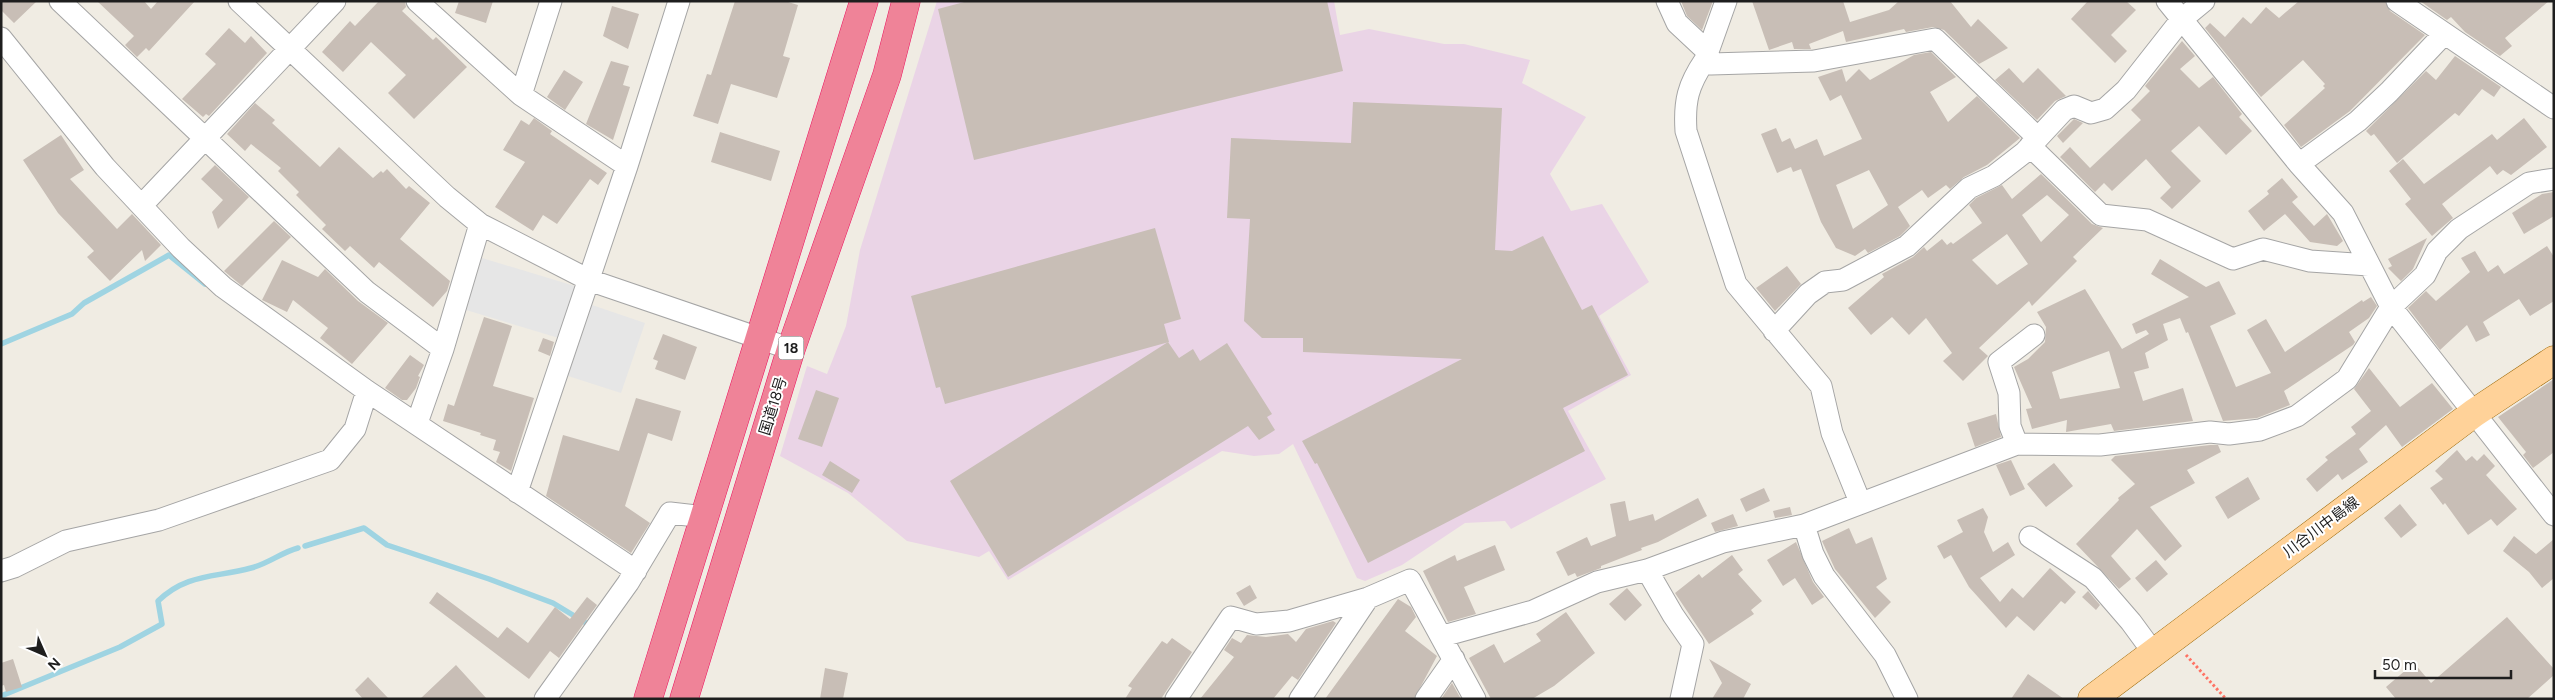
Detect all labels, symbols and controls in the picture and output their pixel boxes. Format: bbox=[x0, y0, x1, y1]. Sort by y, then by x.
road number: 18 bbox=[778, 336, 804, 359]
street label: 国道18号 bbox=[756, 374, 790, 438]
street label: 川合川中島線 bbox=[2280, 493, 2362, 561]
north arrow bbox=[20, 630, 70, 680]
scale bar bbox=[2375, 648, 2511, 680]
text: N bbox=[44, 654, 64, 674]
text: 50 m bbox=[2382, 656, 2417, 674]

